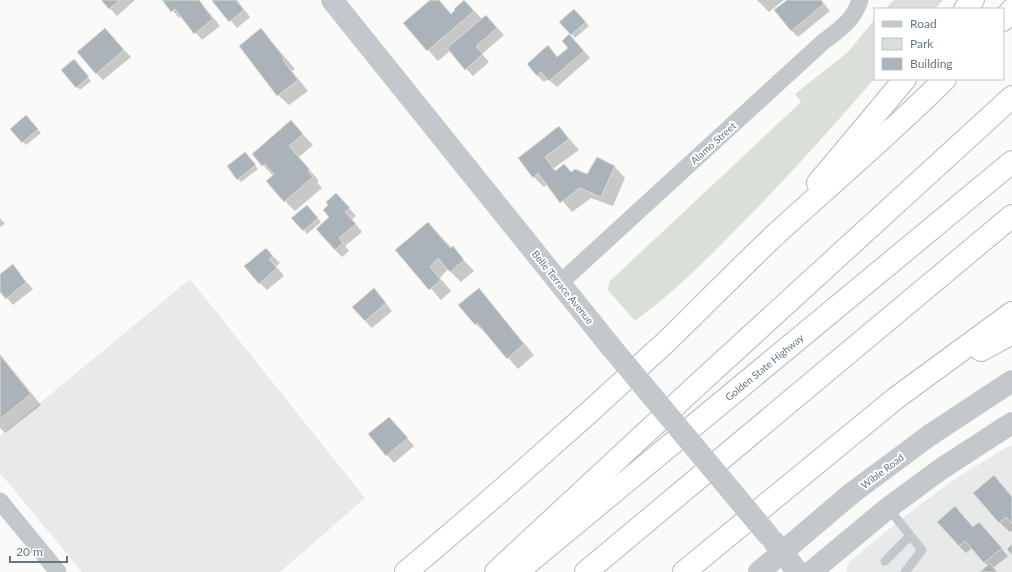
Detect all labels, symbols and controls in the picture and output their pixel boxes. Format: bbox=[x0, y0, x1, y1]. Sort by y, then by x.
legend bbox=[874, 8, 1004, 80]
text: Road bbox=[910, 16, 937, 31]
text: Park bbox=[910, 36, 934, 51]
text: Building bbox=[910, 56, 953, 71]
street label: Alamo Street bbox=[688, 119, 738, 166]
street label: Belle Terrace Avenue bbox=[530, 248, 596, 326]
street label: Golden State Highway bbox=[723, 331, 806, 403]
street label: Wible Road bbox=[858, 451, 906, 491]
scale bar bbox=[10, 538, 67, 564]
text: 20 m bbox=[16, 544, 43, 559]

